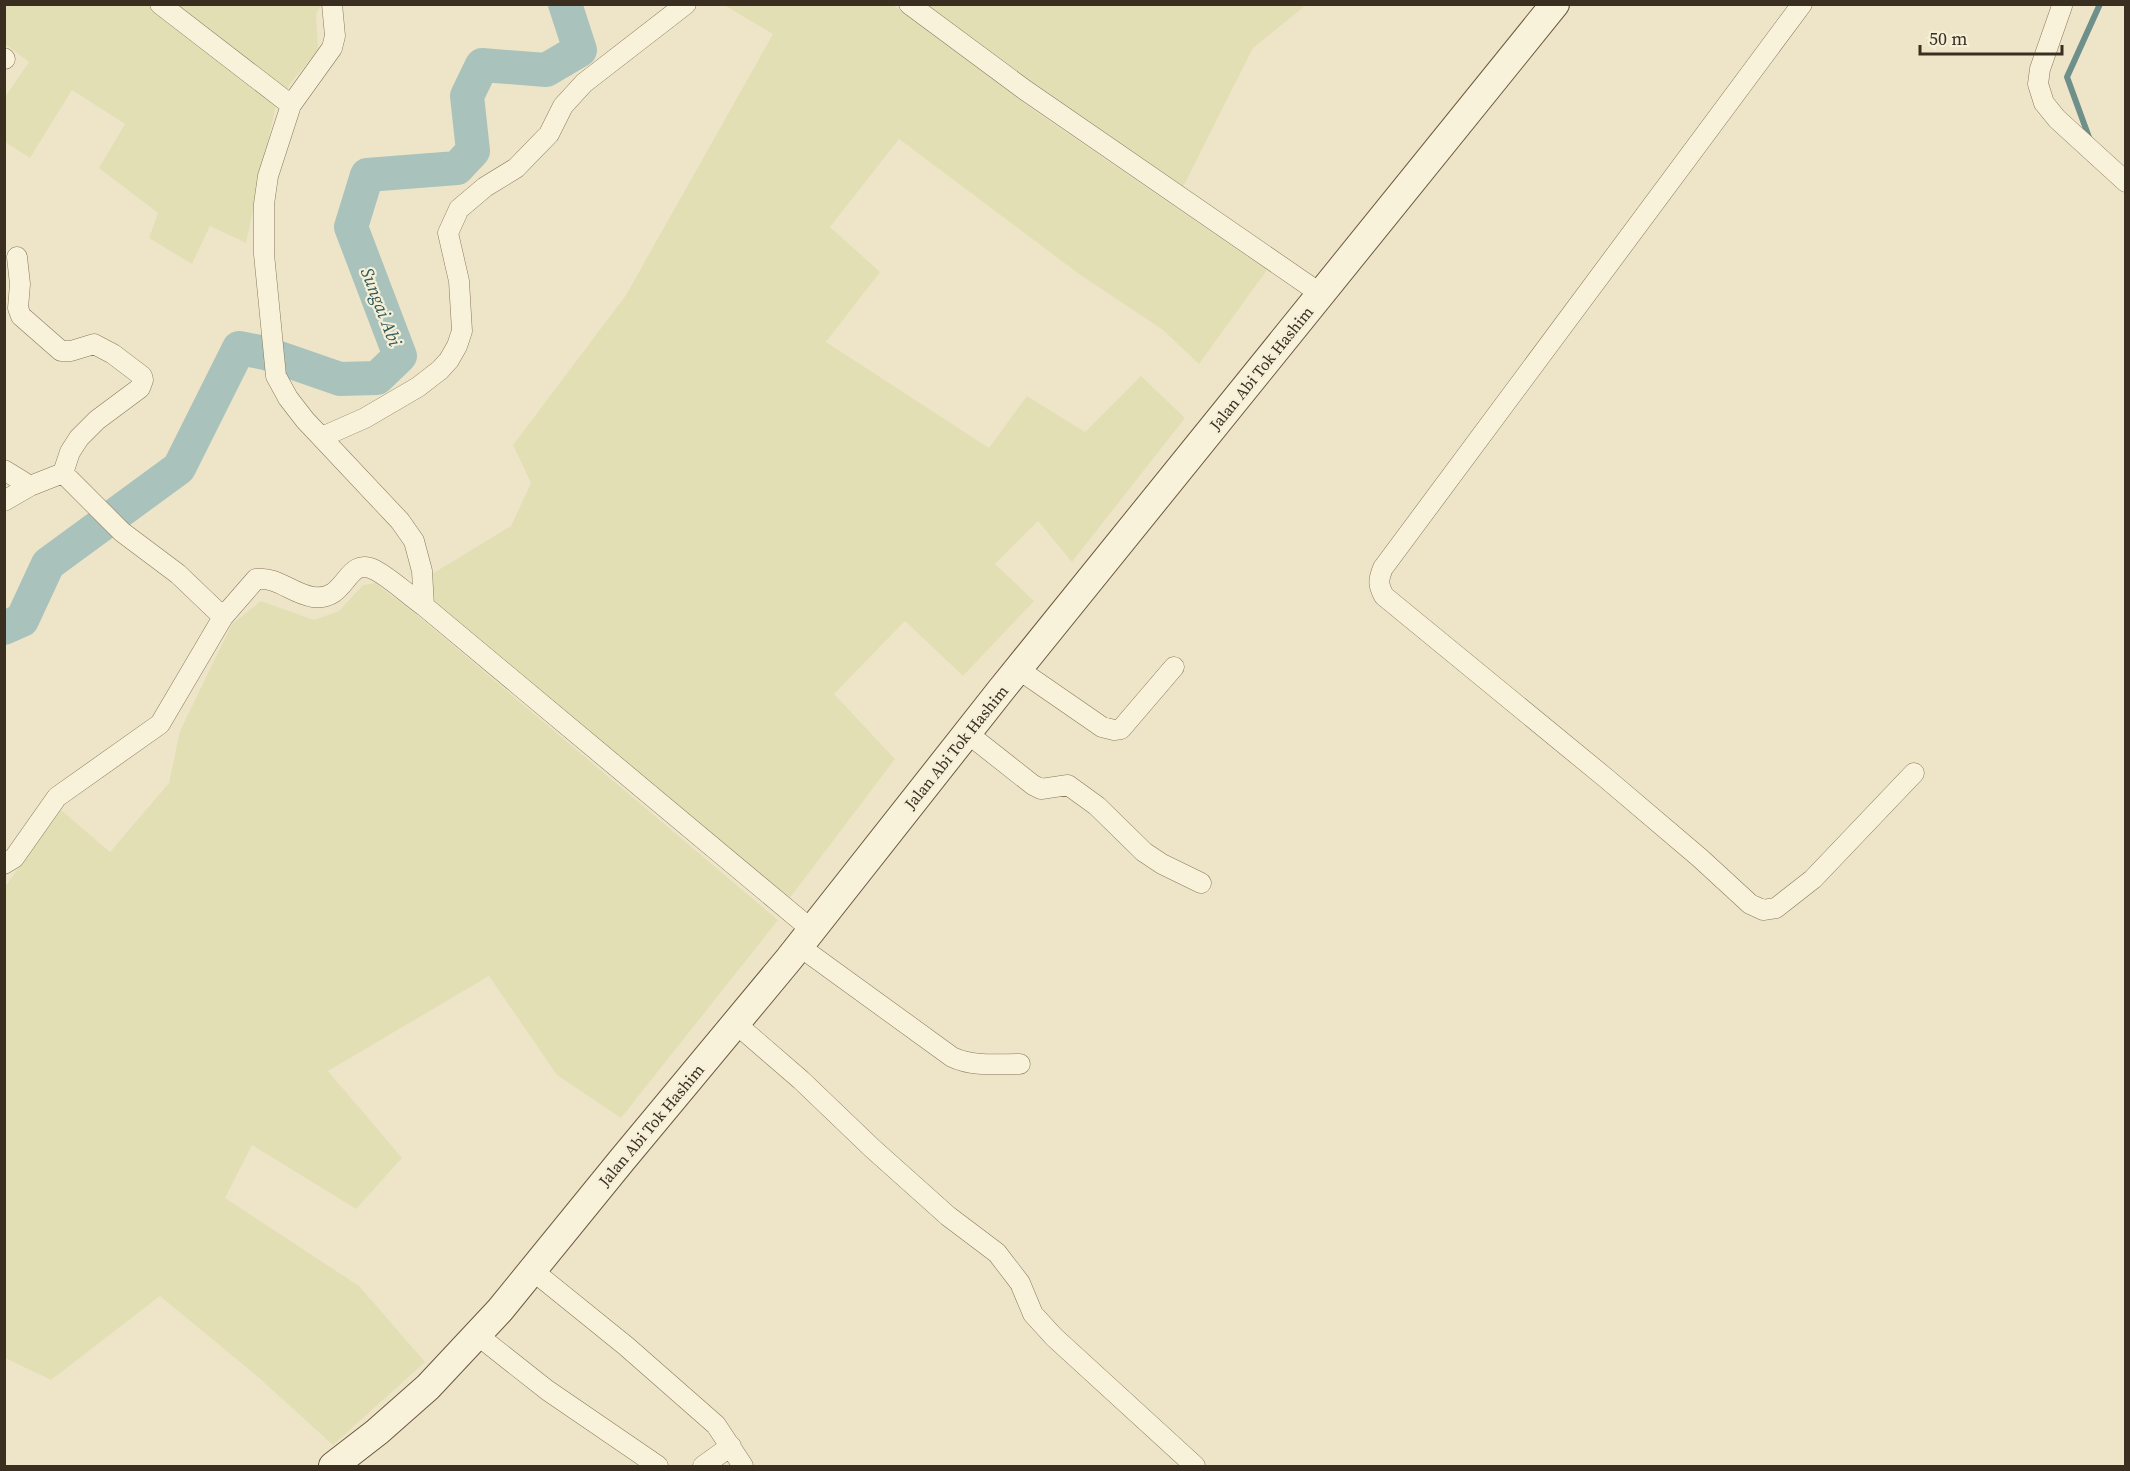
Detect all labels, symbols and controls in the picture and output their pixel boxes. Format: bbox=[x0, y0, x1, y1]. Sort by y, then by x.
scale bar bbox=[1920, 18, 2062, 56]
text: 50 m bbox=[1929, 26, 1967, 51]
water label: Sungai Abi bbox=[355, 264, 408, 350]
street label: Jalan Abi Tok Hashim bbox=[1204, 301, 1318, 435]
street label: Jalan Abi Tok Hashim bbox=[899, 680, 1013, 814]
street label: Jalan Abi Tok Hashim bbox=[593, 1059, 709, 1192]

